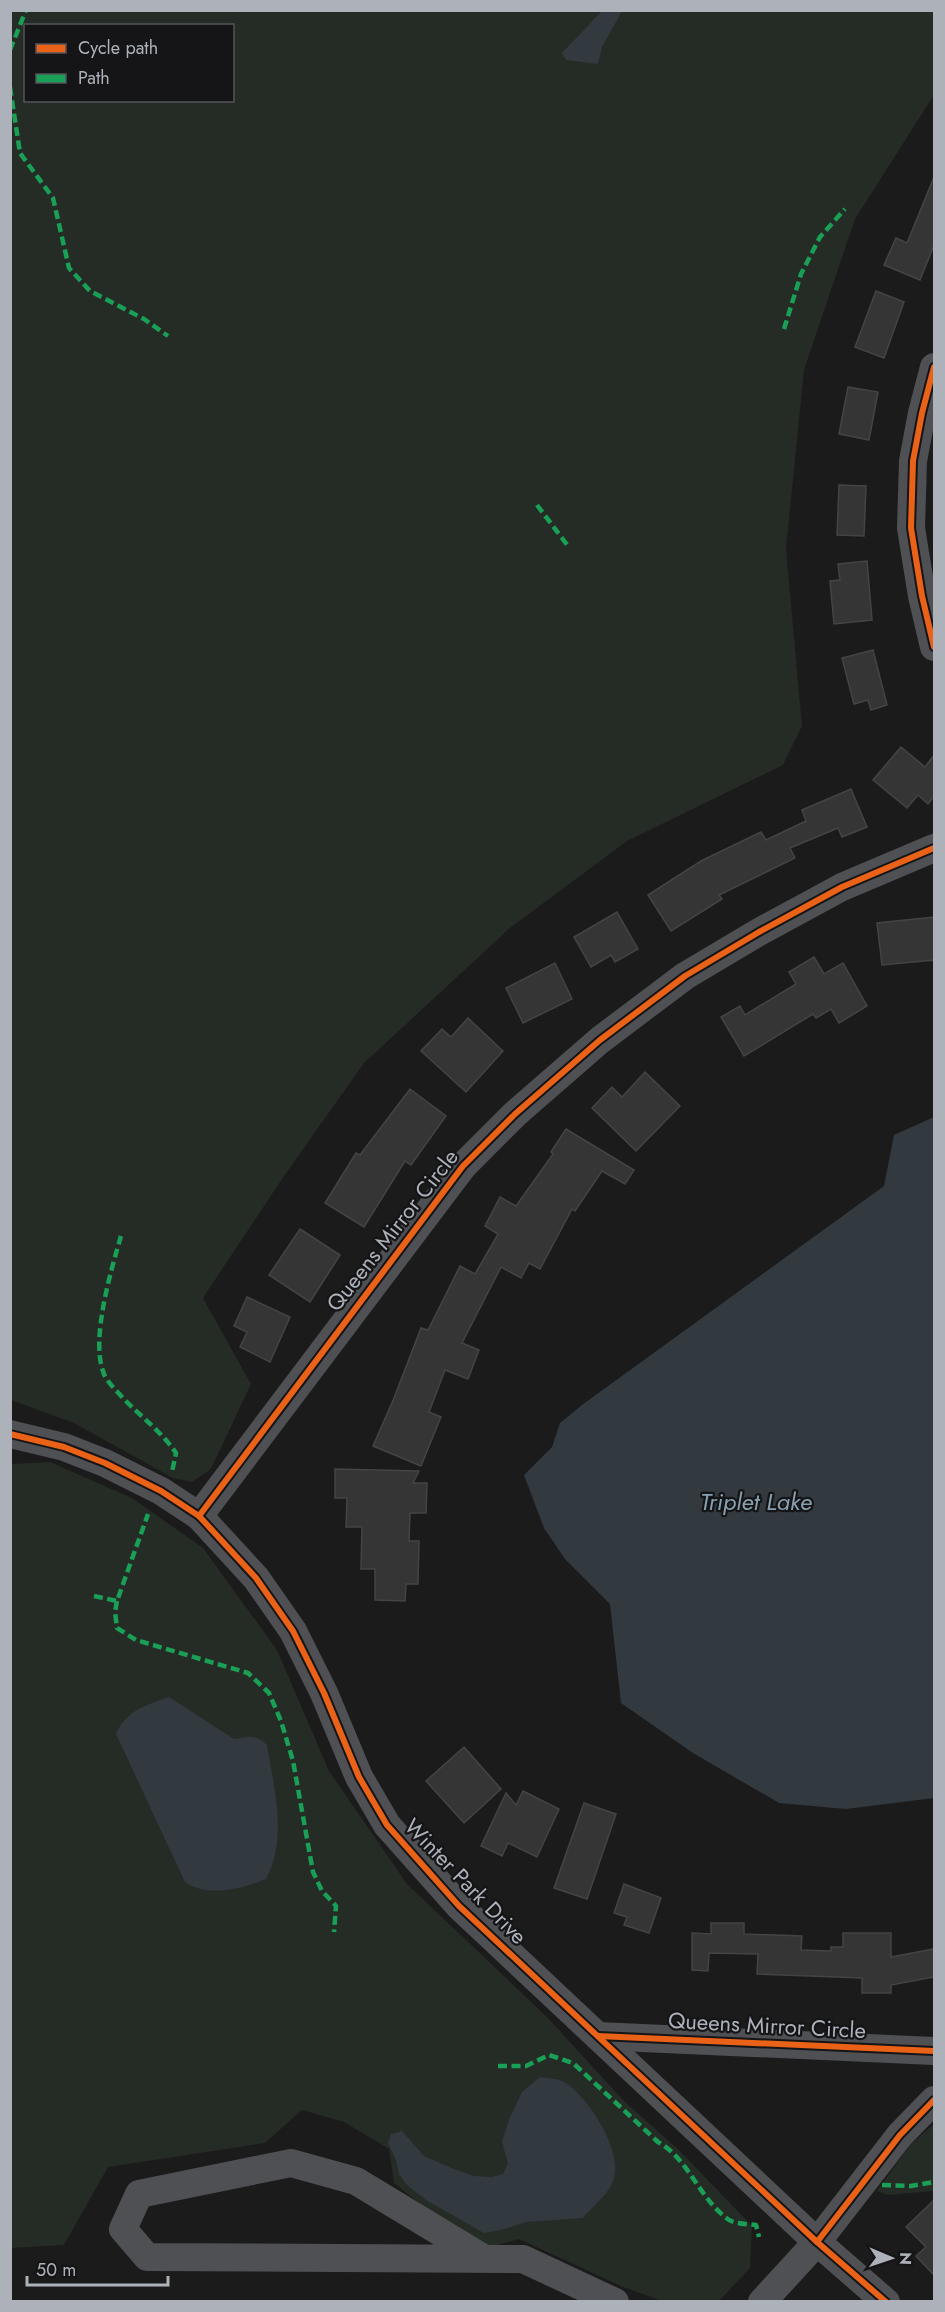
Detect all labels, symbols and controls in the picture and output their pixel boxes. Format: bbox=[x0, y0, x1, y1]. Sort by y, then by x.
legend bbox=[24, 24, 234, 102]
text: Cycle path bbox=[78, 35, 158, 61]
text: Path bbox=[78, 65, 110, 91]
street label: Queens Mirror Circle bbox=[318, 1142, 466, 1318]
water label: Triplet Lake bbox=[700, 1484, 812, 1519]
street label: Winter Park Drive bbox=[397, 1811, 535, 1951]
street label: Queens Mirror Circle bbox=[667, 2004, 867, 2046]
north arrow bbox=[861, 2228, 921, 2288]
scale bar bbox=[27, 2249, 168, 2287]
text: N bbox=[894, 2252, 917, 2265]
text: 50 m bbox=[36, 2257, 76, 2283]

